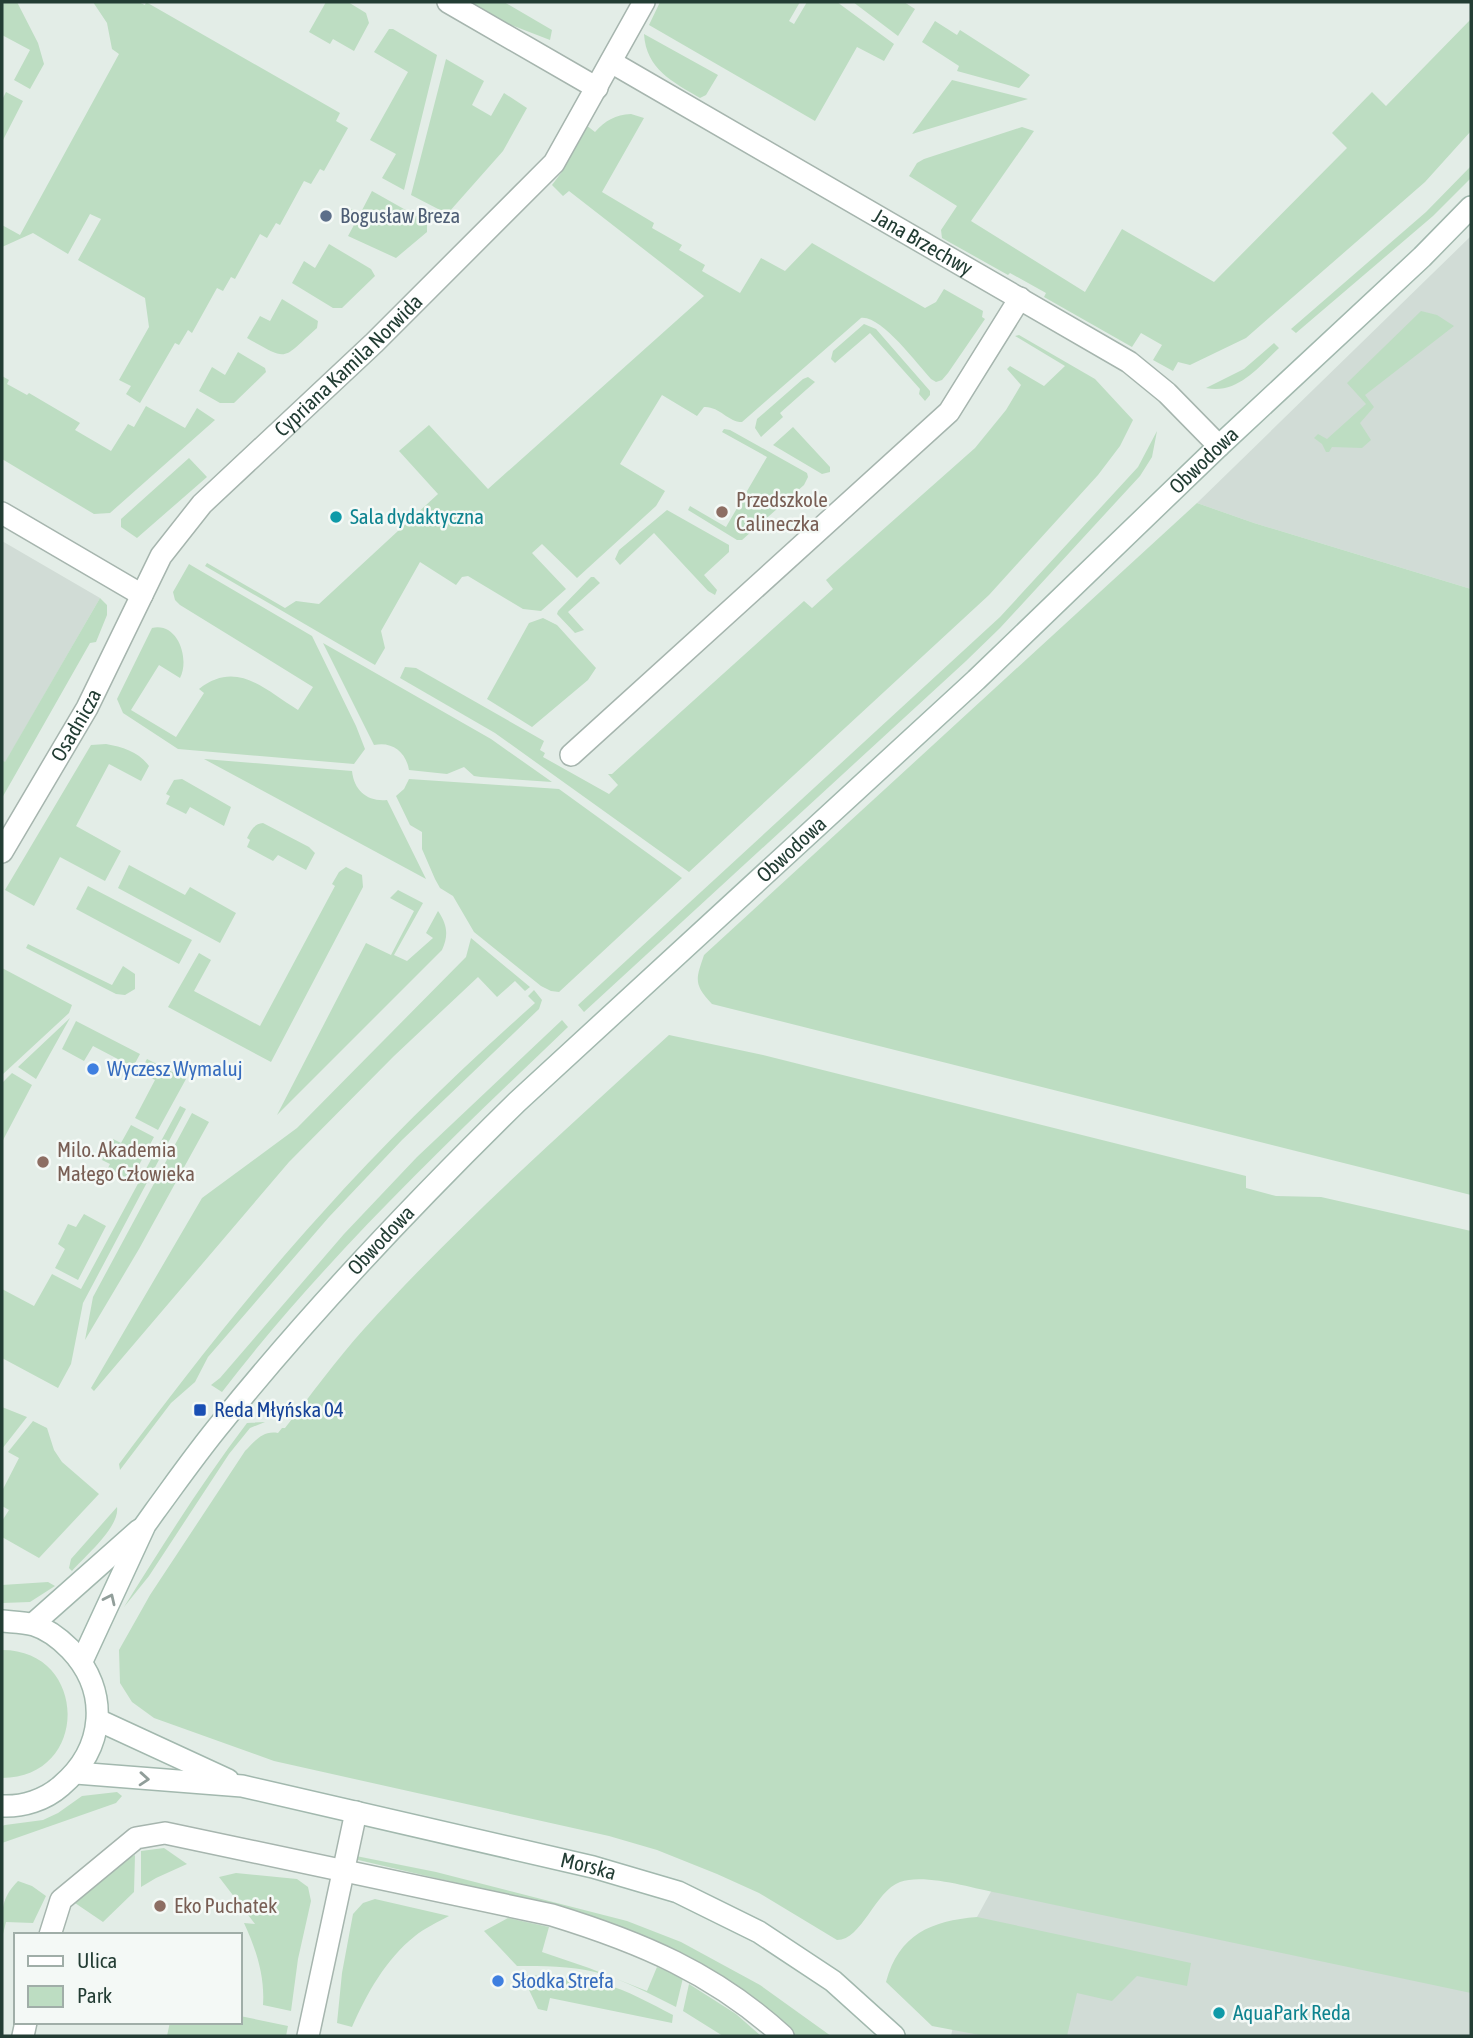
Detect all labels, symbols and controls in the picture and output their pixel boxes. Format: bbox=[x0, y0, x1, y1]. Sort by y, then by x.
place label: Bogusław Breza bbox=[340, 203, 460, 227]
street label: Jana Brzechwy bbox=[869, 203, 978, 280]
marker: Bogusław Breza bbox=[318, 208, 334, 224]
street label: Cypriana Kamila Norwida bbox=[269, 289, 427, 441]
street label: Obwodowa bbox=[1164, 421, 1243, 498]
place label: Przedszkole Calineczka bbox=[736, 487, 828, 535]
place label: Sala dydaktyczna bbox=[350, 504, 484, 528]
marker: Przedszkole Calineczka bbox=[714, 504, 730, 520]
marker: Sala dydaktyczna bbox=[328, 509, 344, 525]
street label: Osadnicza bbox=[45, 685, 105, 765]
street label: Obwodowa bbox=[751, 811, 831, 887]
place label: Wyczesz Wymaluj bbox=[107, 1056, 242, 1080]
marker: Wyczesz Wymaluj bbox=[85, 1061, 101, 1077]
place label: Milo. Akademia Małego Człowieka bbox=[57, 1137, 195, 1185]
marker: Milo. Akademia Małego Człowieka bbox=[35, 1154, 51, 1170]
street label: Obwodowa bbox=[342, 1200, 419, 1279]
place label: Reda Młyńska 04 bbox=[214, 1397, 344, 1421]
marker: Reda Młyńska 04 bbox=[192, 1402, 208, 1418]
one-way arrow bbox=[102, 1594, 116, 1606]
one-way arrow bbox=[139, 1771, 150, 1786]
street label: Morska bbox=[558, 1847, 619, 1884]
place label: Eko Puchatek bbox=[174, 1893, 277, 1917]
marker: Eko Puchatek bbox=[152, 1898, 168, 1914]
legend bbox=[14, 1933, 242, 2024]
text: Ulica bbox=[77, 1948, 117, 1972]
place label: Słodka Strefa bbox=[512, 1968, 614, 1992]
marker: Słodka Strefa bbox=[490, 1973, 506, 1989]
text: Park bbox=[77, 1983, 112, 2007]
place label: AquaPark Reda bbox=[1233, 2000, 1351, 2024]
marker: AquaPark Reda bbox=[1211, 2005, 1227, 2021]

